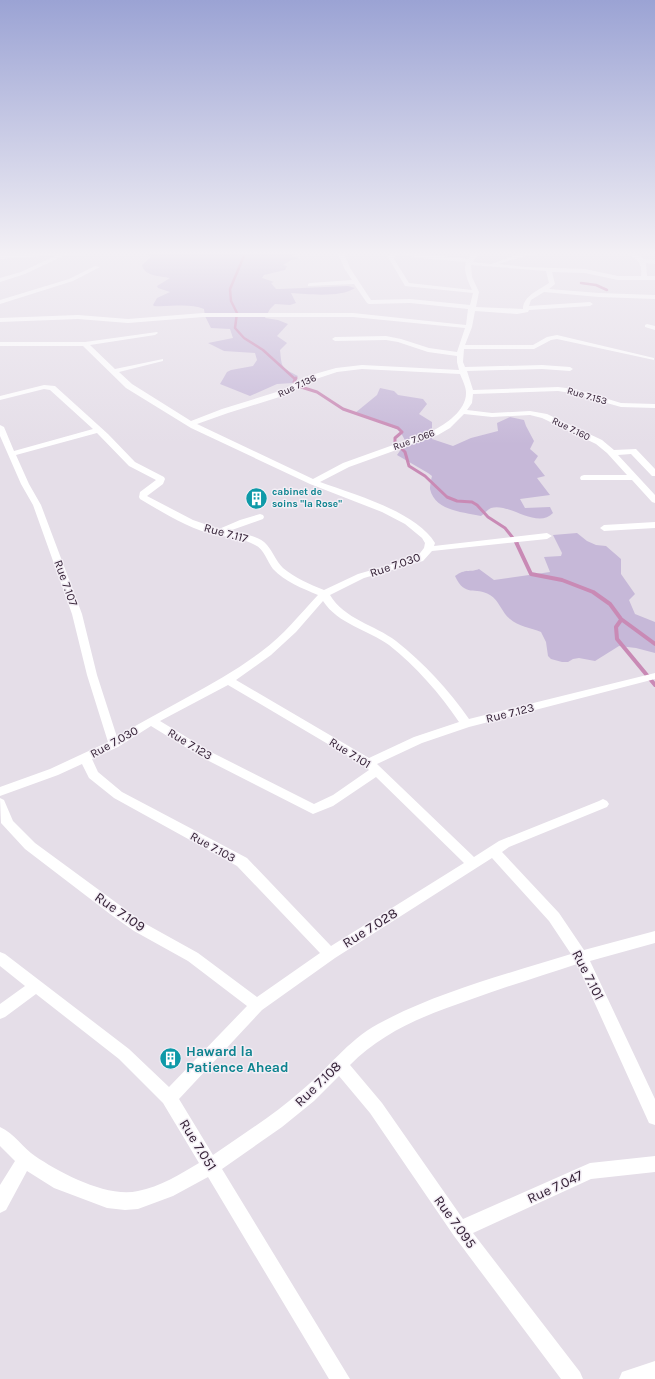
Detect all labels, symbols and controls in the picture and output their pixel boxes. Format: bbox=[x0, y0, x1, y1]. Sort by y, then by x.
street label: Rue 7.136 bbox=[276, 372, 318, 400]
street label: Rue 7.153 bbox=[566, 385, 608, 407]
street label: Rue 7.160 bbox=[550, 415, 592, 443]
street label: Rue 7.066 bbox=[391, 427, 437, 453]
building icon: cabinet de soins "la Rose" bbox=[243, 485, 269, 511]
place label: cabinet de soins "la Rose" bbox=[272, 486, 342, 510]
street label: Rue 7.117 bbox=[202, 520, 250, 546]
street label: Rue 7.030 bbox=[368, 550, 422, 580]
street label: Rue 7.107 bbox=[51, 558, 81, 608]
street label: Rue 7.123 bbox=[484, 700, 536, 726]
street label: Rue 7.030 bbox=[88, 723, 140, 761]
street label: Rue 7.123 bbox=[165, 725, 215, 763]
street label: Rue 7.101 bbox=[327, 735, 373, 771]
street label: Rue 7.103 bbox=[188, 829, 238, 865]
street label: Rue 7.109 bbox=[91, 888, 149, 936]
street label: Rue 7.028 bbox=[339, 904, 401, 952]
street label: Rue 7.101 bbox=[568, 947, 608, 1003]
place label: Haward la Patience Ahead bbox=[186, 1043, 289, 1076]
building icon: Haward la Patience Ahead bbox=[158, 1046, 184, 1072]
street label: Rue 7.108 bbox=[291, 1058, 345, 1110]
street label: Rue 7.051 bbox=[176, 1116, 220, 1174]
street label: Rue 7.047 bbox=[525, 1167, 586, 1207]
street label: Rue 7.095 bbox=[430, 1192, 480, 1252]

